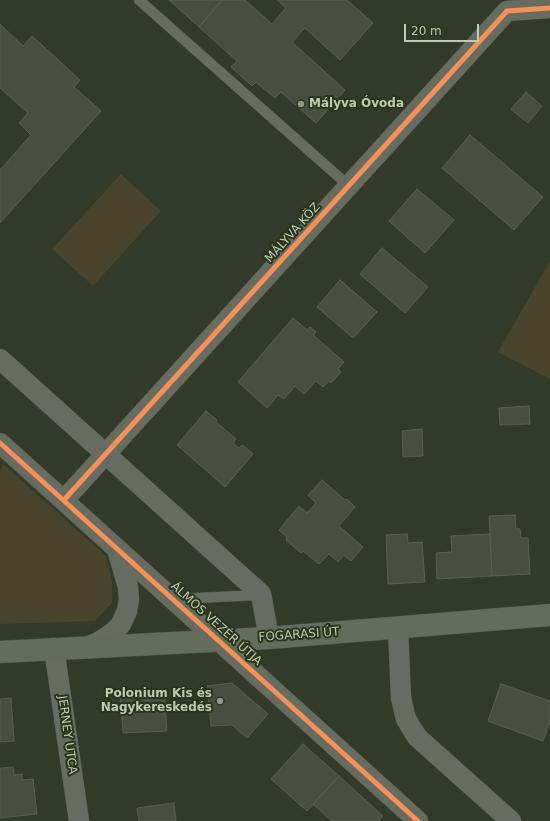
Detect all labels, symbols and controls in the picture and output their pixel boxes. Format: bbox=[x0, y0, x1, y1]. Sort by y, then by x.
scale bar bbox=[406, 16, 481, 42]
text: 20 m bbox=[411, 24, 442, 38]
place label: Mályva Óvoda bbox=[309, 97, 404, 111]
marker: Mályva Óvoda bbox=[296, 99, 306, 109]
street label: MÁLYVA KÖZ bbox=[262, 200, 324, 266]
street label: ÁLMOS VEZÉR ÚTJA bbox=[168, 579, 264, 669]
street label: FOGARASI ÚT bbox=[258, 625, 340, 645]
place label: Polonium Kis és Nagykereskedés bbox=[101, 687, 212, 715]
street label: JERNEY UTCA bbox=[54, 695, 80, 775]
marker: Polonium Kis és Nagykereskedés bbox=[215, 696, 225, 706]

